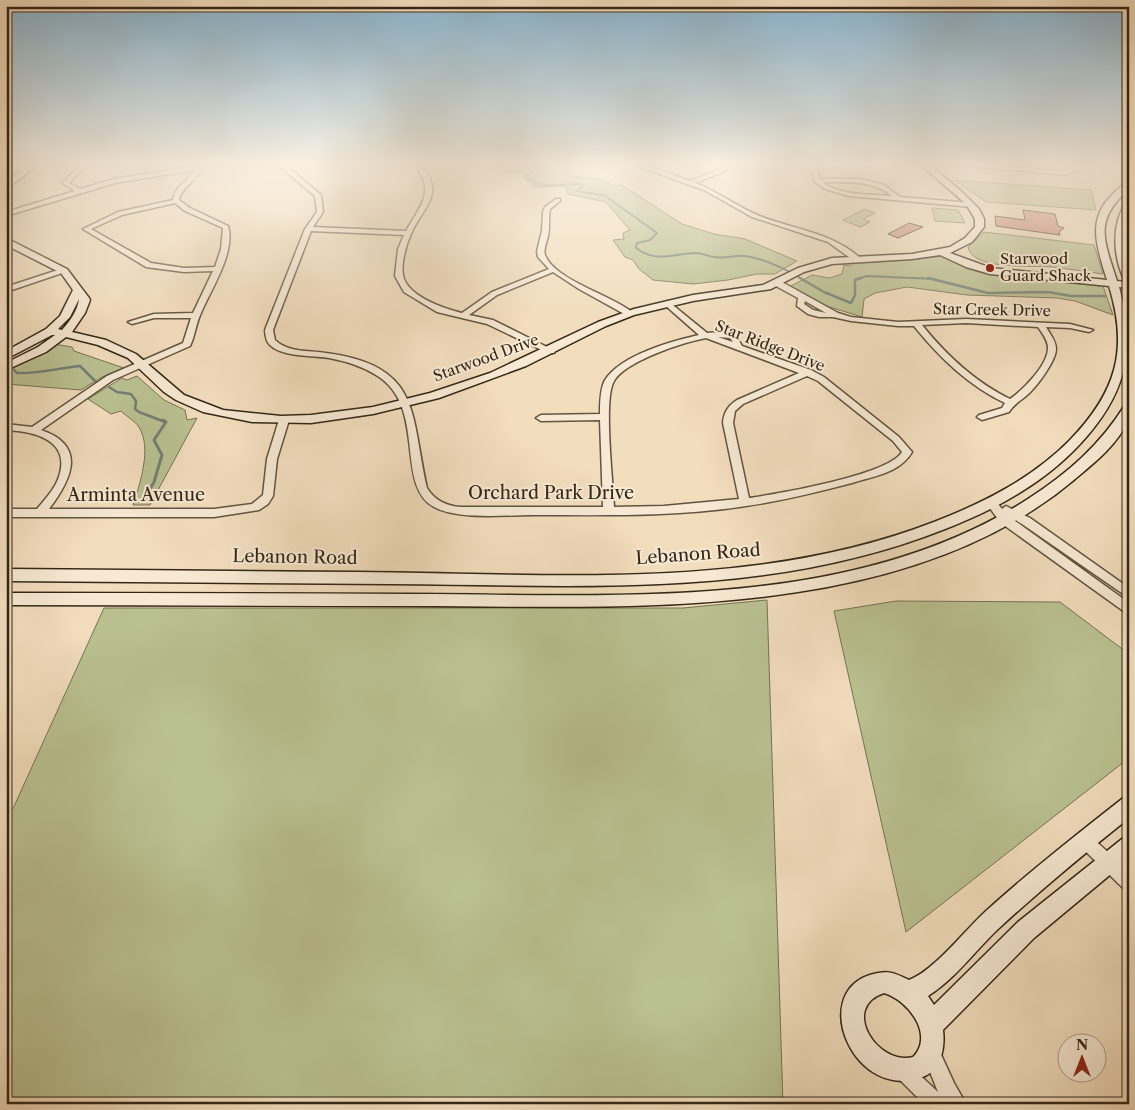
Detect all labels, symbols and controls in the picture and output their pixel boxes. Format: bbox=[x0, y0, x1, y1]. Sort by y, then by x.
place label: Starwood Guard Shack bbox=[1000, 249, 1093, 285]
marker: Starwood Guard Shack bbox=[984, 262, 996, 274]
street label: Star Creek Drive bbox=[933, 299, 1051, 320]
street label: Star Ridge Drive bbox=[713, 316, 828, 375]
street label: Starwood Drive bbox=[430, 330, 541, 385]
street label: Orchard Park Drive bbox=[468, 482, 634, 504]
street label: Arminta Avenue bbox=[66, 484, 205, 506]
street label: Lebanon Road bbox=[635, 539, 761, 569]
street label: Lebanon Road bbox=[232, 545, 358, 569]
north arrow bbox=[1058, 1032, 1108, 1082]
text: N bbox=[1076, 1036, 1088, 1054]

